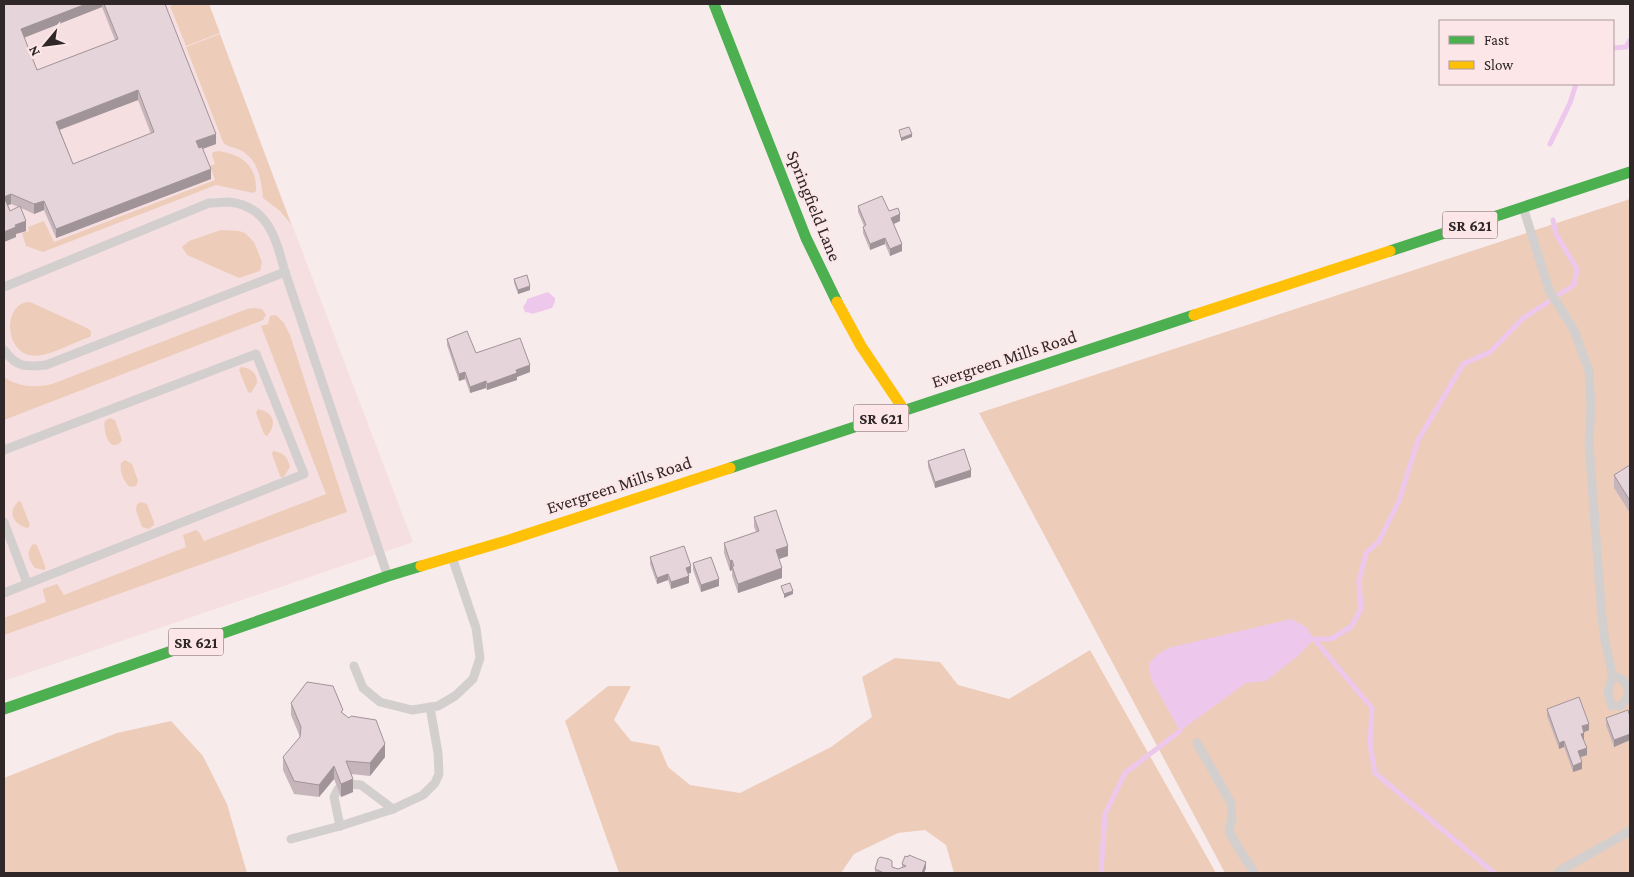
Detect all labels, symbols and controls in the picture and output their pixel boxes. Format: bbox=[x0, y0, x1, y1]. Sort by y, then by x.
north arrow bbox=[20, 20, 70, 70]
legend bbox=[1439, 20, 1614, 85]
text: Fast bbox=[1484, 32, 1510, 48]
text: N bbox=[24, 43, 43, 59]
text: Slow bbox=[1484, 57, 1514, 73]
street label: Springfield Lane bbox=[783, 148, 845, 264]
road number: SR 621 bbox=[1442, 212, 1498, 238]
street label: Evergreen Mills Road bbox=[929, 326, 1079, 392]
road number: SR 621 bbox=[854, 404, 908, 432]
street label: Evergreen Mills Road bbox=[544, 452, 694, 518]
road number: SR 621 bbox=[168, 628, 224, 656]

